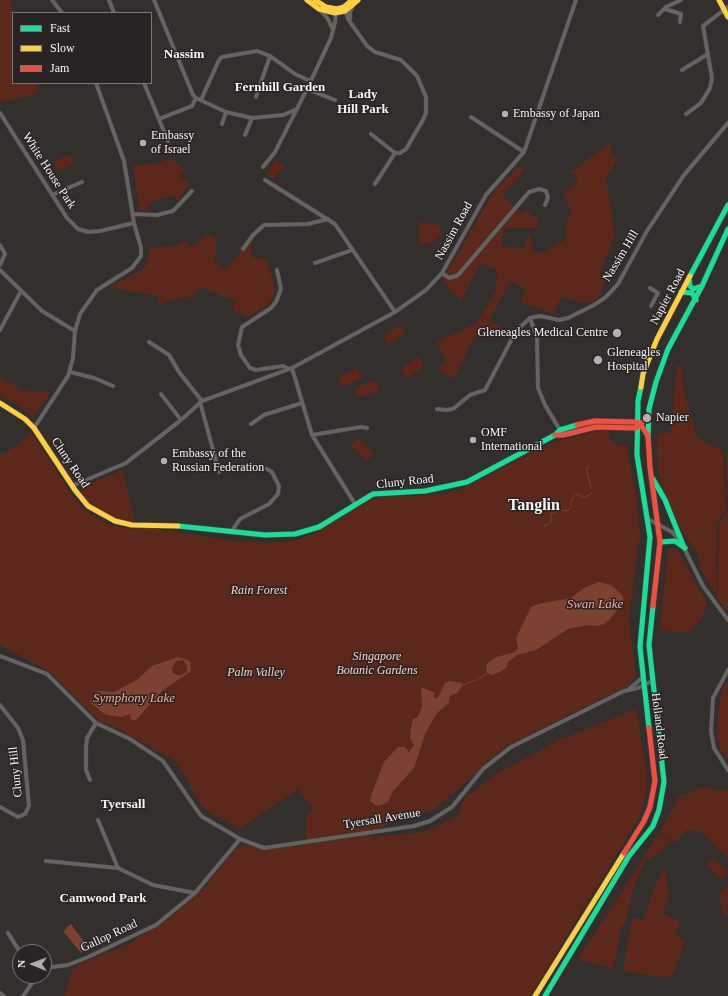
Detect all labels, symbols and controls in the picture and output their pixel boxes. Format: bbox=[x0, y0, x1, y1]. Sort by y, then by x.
legend bbox=[12, 12, 152, 84]
text: Fast bbox=[50, 21, 70, 35]
text: Slow bbox=[50, 41, 75, 55]
district label: Nassim bbox=[161, 47, 207, 63]
text: Jam bbox=[50, 61, 69, 75]
district label: Fernhill Garden bbox=[231, 80, 329, 96]
district label: Lady Hill Park bbox=[336, 87, 390, 118]
place label: Embassy of Japan bbox=[513, 107, 614, 121]
marker: Embassy of Japan bbox=[500, 109, 510, 119]
street label: White House Park bbox=[16, 126, 82, 216]
place label: Embassy of Israel bbox=[151, 129, 201, 157]
marker: Embassy of Israel bbox=[138, 138, 148, 148]
street label: Nassim Road bbox=[430, 196, 478, 266]
street label: Nassim Hill bbox=[599, 225, 643, 287]
street label: Napier Road bbox=[645, 263, 691, 331]
place label: Gleneagles Medical Centre bbox=[461, 326, 608, 340]
marker: Gleneagles Medical Centre bbox=[611, 327, 623, 339]
place label: Gleneagles Hospital bbox=[607, 346, 668, 374]
marker: Gleneagles Hospital bbox=[592, 354, 604, 366]
place label: Napier bbox=[656, 411, 693, 425]
marker: Napier bbox=[641, 412, 653, 424]
place label: OMF International bbox=[481, 426, 554, 454]
street label: Cluny Road bbox=[46, 433, 94, 493]
marker: OMF International bbox=[468, 435, 478, 445]
place label: Embassy of the Russian Federation bbox=[172, 447, 279, 475]
marker: Embassy of the Russian Federation bbox=[159, 456, 169, 466]
street label: Cluny Road bbox=[373, 472, 437, 492]
district label: Tanglin bbox=[505, 496, 563, 516]
park label: Rain Forest bbox=[228, 584, 290, 598]
water label: Swan Lake bbox=[563, 597, 627, 613]
park label: Singapore Botanic Gardens bbox=[331, 650, 423, 678]
park label: Palm Valley bbox=[224, 666, 288, 680]
street label: Holland Road bbox=[647, 688, 671, 764]
water label: Symphony Lake bbox=[86, 691, 182, 707]
street label: Cluny Hill bbox=[6, 745, 26, 799]
district label: Tyersall bbox=[98, 797, 148, 813]
street label: Tyersall Avenue bbox=[338, 805, 426, 833]
district label: Camwood Park bbox=[55, 891, 151, 907]
street label: Gallop Road bbox=[75, 915, 143, 957]
north arrow bbox=[12, 944, 52, 984]
text: N bbox=[15, 960, 27, 968]

